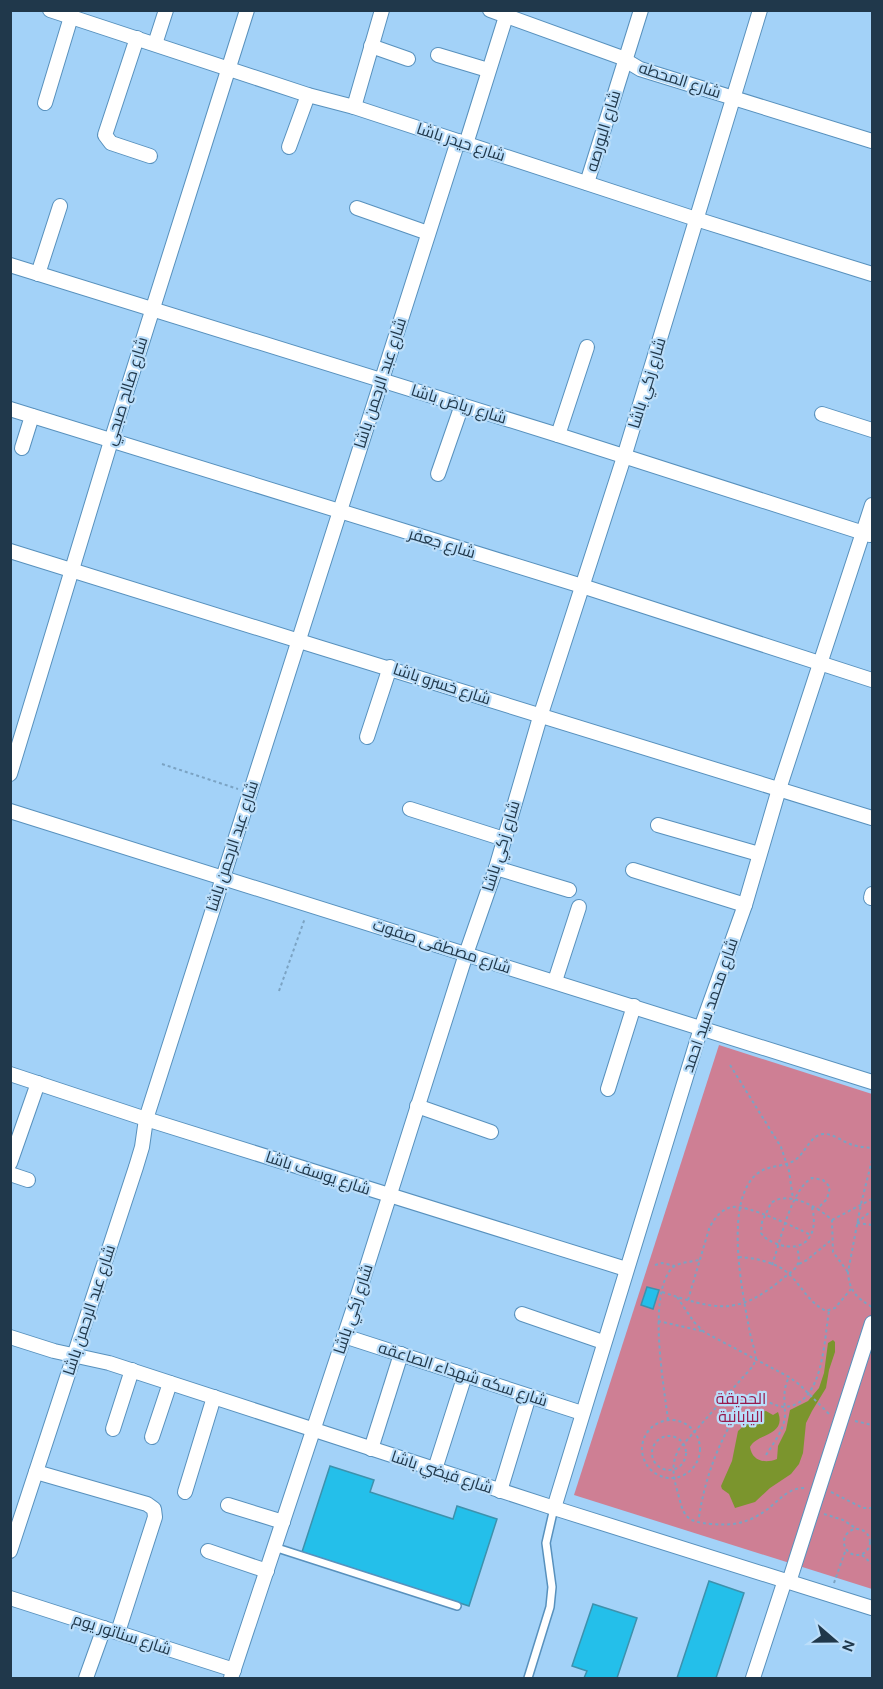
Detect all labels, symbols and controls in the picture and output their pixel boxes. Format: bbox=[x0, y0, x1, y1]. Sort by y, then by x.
street label: شارع المحطه bbox=[636, 58, 723, 104]
street label: شارع البورصه bbox=[582, 88, 626, 175]
street label: شارع حيدر باشا bbox=[414, 119, 508, 167]
street label: شارع عبد الرحمن باشا bbox=[350, 315, 412, 451]
street label: شارع صالح صبحي bbox=[100, 334, 155, 449]
street label: شارع زكي باشا bbox=[624, 335, 674, 432]
street label: شارع رياض باشا bbox=[408, 380, 509, 429]
street label: شارع جعفر bbox=[405, 524, 478, 564]
street label: شارع خسرو باشا bbox=[390, 659, 493, 711]
street label: شارع عبد الرحمن باشا bbox=[202, 778, 264, 914]
street label: شارع زكي باشا bbox=[478, 798, 528, 895]
street label: شارع مصطفى صفوت bbox=[370, 915, 513, 979]
street label: شارع محمد سيد احمد bbox=[678, 935, 744, 1075]
street label: شارع يوسف باشا bbox=[263, 1147, 373, 1201]
street label: شارع عبد الرحمن باشا bbox=[59, 1242, 121, 1378]
street label: شارع زكي باشا bbox=[329, 1261, 380, 1358]
street label: شارع سكه شهداء الصاعقه bbox=[375, 1338, 550, 1412]
park label: الحديقة اليابانية bbox=[716, 1389, 766, 1426]
street label: شارع فيضي باشا bbox=[388, 1447, 495, 1500]
street label: شارع سناتور يوم bbox=[70, 1609, 174, 1661]
north arrow bbox=[805, 1611, 865, 1671]
text: N bbox=[838, 1637, 860, 1655]

